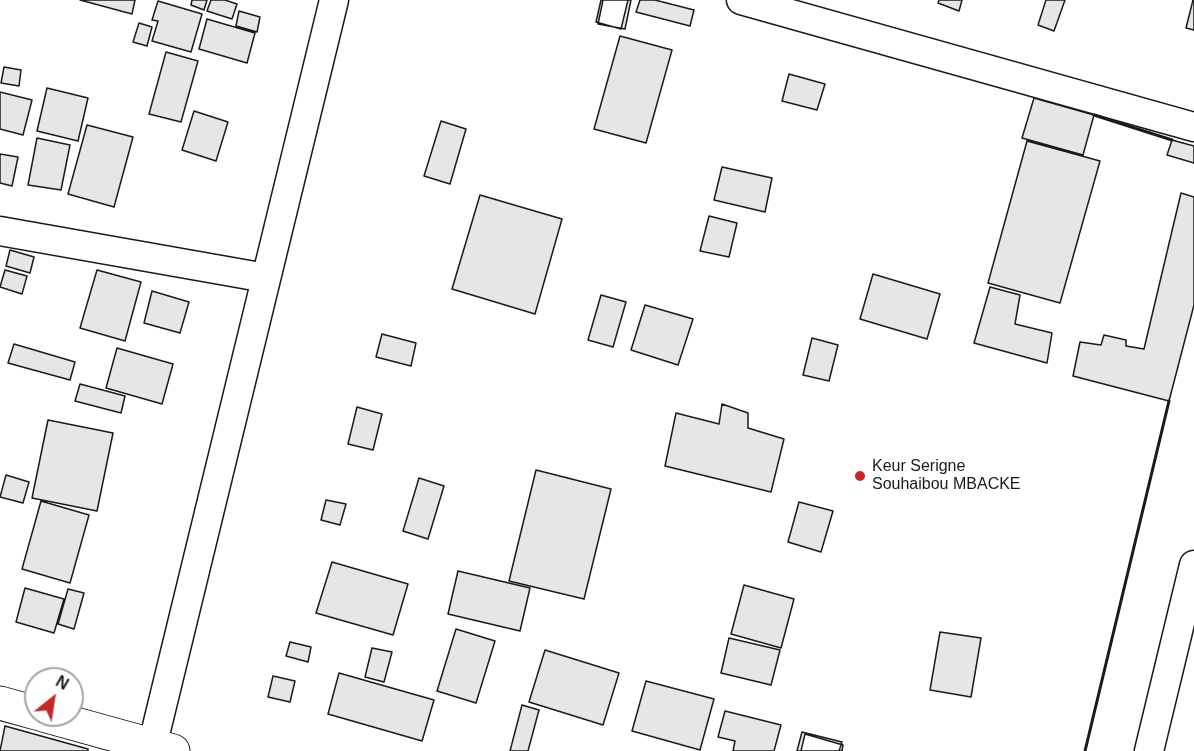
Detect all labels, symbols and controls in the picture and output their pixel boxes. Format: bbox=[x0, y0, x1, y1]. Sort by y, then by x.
place label: Keur Serigne Souhaibou MBACKE bbox=[872, 457, 1021, 495]
marker: Keur Serigne Souhaibou MBACKE bbox=[853, 469, 867, 483]
north arrow bbox=[24, 667, 84, 727]
text: N bbox=[53, 672, 72, 693]

